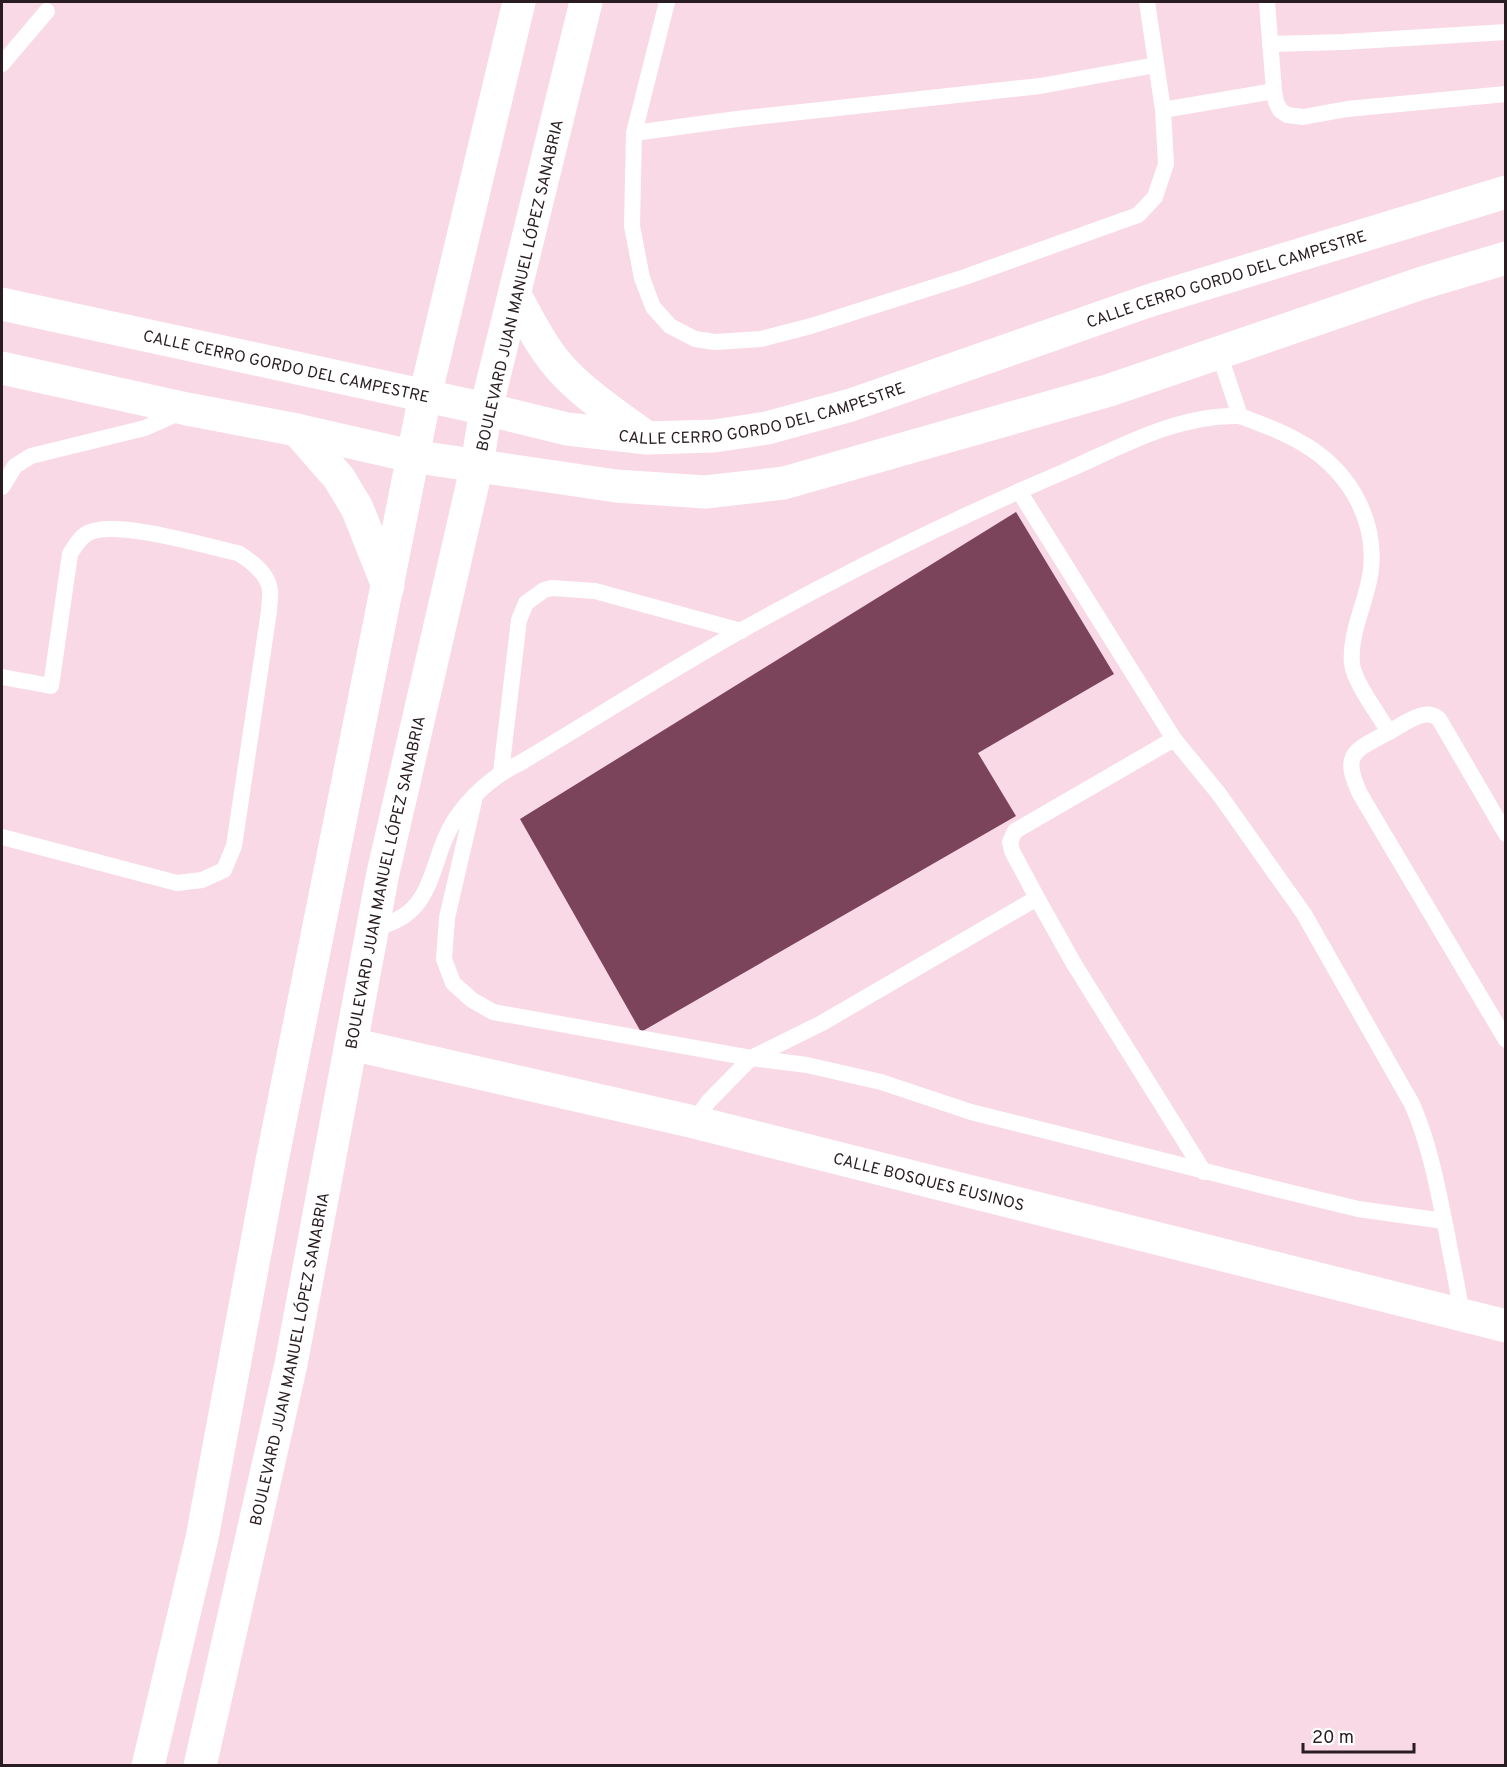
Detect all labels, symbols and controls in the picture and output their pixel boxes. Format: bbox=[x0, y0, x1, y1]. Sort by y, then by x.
street label: BOULEVARD JUAN MANUEL LÓPEZ SANABRIA bbox=[471, 117, 569, 453]
street label: CALLE CERRO GORDO DEL CAMPESTRE bbox=[1084, 227, 1369, 334]
street label: CALLE CERRO GORDO DEL CAMPESTRE bbox=[141, 327, 431, 408]
street label: CALLE CERRO GORDO DEL CAMPESTRE bbox=[617, 379, 908, 450]
street label: BOULEVARD JUAN MANUEL LÓPEZ SANABRIA bbox=[342, 714, 431, 1051]
street label: CALLE BOSQUES EUSINOS bbox=[831, 1149, 1026, 1217]
street label: BOULEVARD JUAN MANUEL LÓPEZ SANABRIA bbox=[247, 1191, 335, 1528]
scale bar bbox=[1303, 1716, 1414, 1754]
text: 20 m bbox=[1312, 1727, 1354, 1750]

